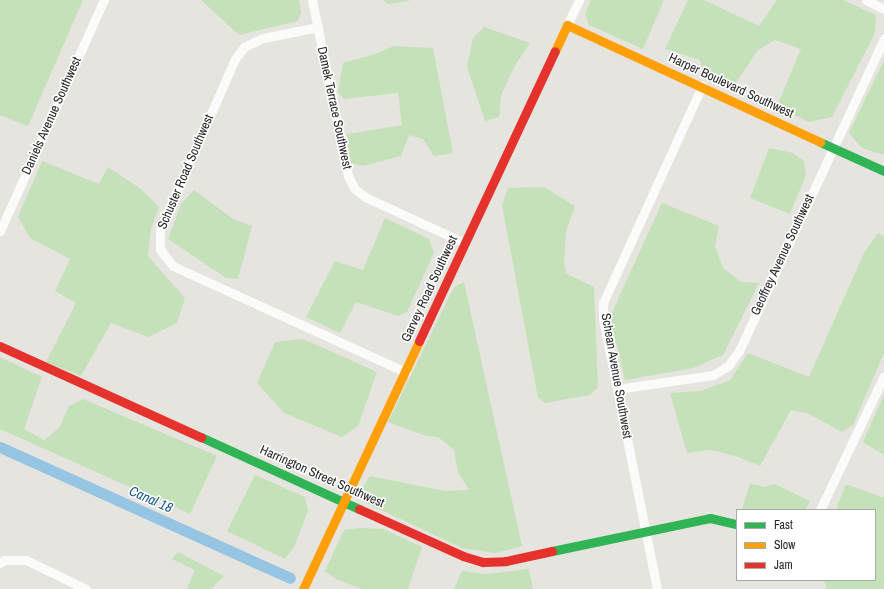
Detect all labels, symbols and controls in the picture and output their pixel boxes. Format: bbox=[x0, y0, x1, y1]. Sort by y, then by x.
street label: Damek Terrace Southwest bbox=[313, 45, 355, 171]
street label: Harper Boulevard Southwest bbox=[666, 50, 796, 122]
street label: Daniels Avenue Southwest bbox=[19, 54, 85, 178]
street label: Schuster Road Southwest bbox=[155, 112, 217, 232]
street label: Geoffrey Avenue Southwest bbox=[748, 192, 818, 318]
street label: Garvey Road Southwest bbox=[399, 233, 461, 345]
street label: Schean Avenue Southwest bbox=[597, 312, 635, 440]
street label: Harrington Street Southwest bbox=[257, 443, 387, 511]
water label: Canal 18 bbox=[127, 482, 175, 516]
legend bbox=[736, 509, 876, 581]
text: Fast bbox=[774, 517, 793, 533]
text: Slow bbox=[774, 537, 795, 553]
text: Jam bbox=[774, 557, 793, 573]

